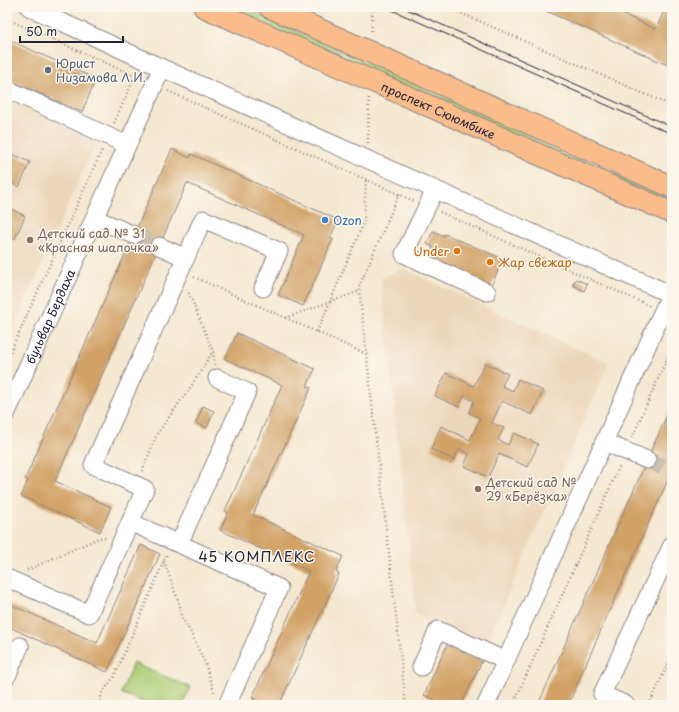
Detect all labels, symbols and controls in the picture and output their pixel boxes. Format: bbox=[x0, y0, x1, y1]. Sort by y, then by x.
scale bar bbox=[20, 18, 123, 44]
text: 50 m bbox=[26, 22, 57, 40]
place label: Юрист Низамова Л.И. bbox=[56, 54, 146, 86]
marker: Юрист Низамова Л.И. bbox=[43, 65, 53, 75]
street label: проспект Сююмбике bbox=[378, 77, 498, 143]
place label: Ozon bbox=[333, 211, 362, 229]
marker: Ozon bbox=[320, 215, 330, 225]
place label: Детский сад № 31 «Красная шапочка» bbox=[37, 224, 159, 256]
marker: Детский сад № 31 «Красная шапочка» bbox=[25, 235, 35, 245]
place label: Under bbox=[413, 242, 450, 260]
marker: Under bbox=[452, 246, 462, 256]
place label: Жар свежар bbox=[498, 253, 572, 271]
marker: Жар свежар bbox=[485, 257, 495, 267]
street label: бульвар Бердаха bbox=[21, 266, 80, 367]
place label: Детский сад № 29 «Берёзка» bbox=[485, 473, 576, 505]
marker: Детский сад № 29 «Берёзка» bbox=[473, 484, 483, 494]
district label: 45 КОМПЛЕКС bbox=[198, 546, 316, 567]

